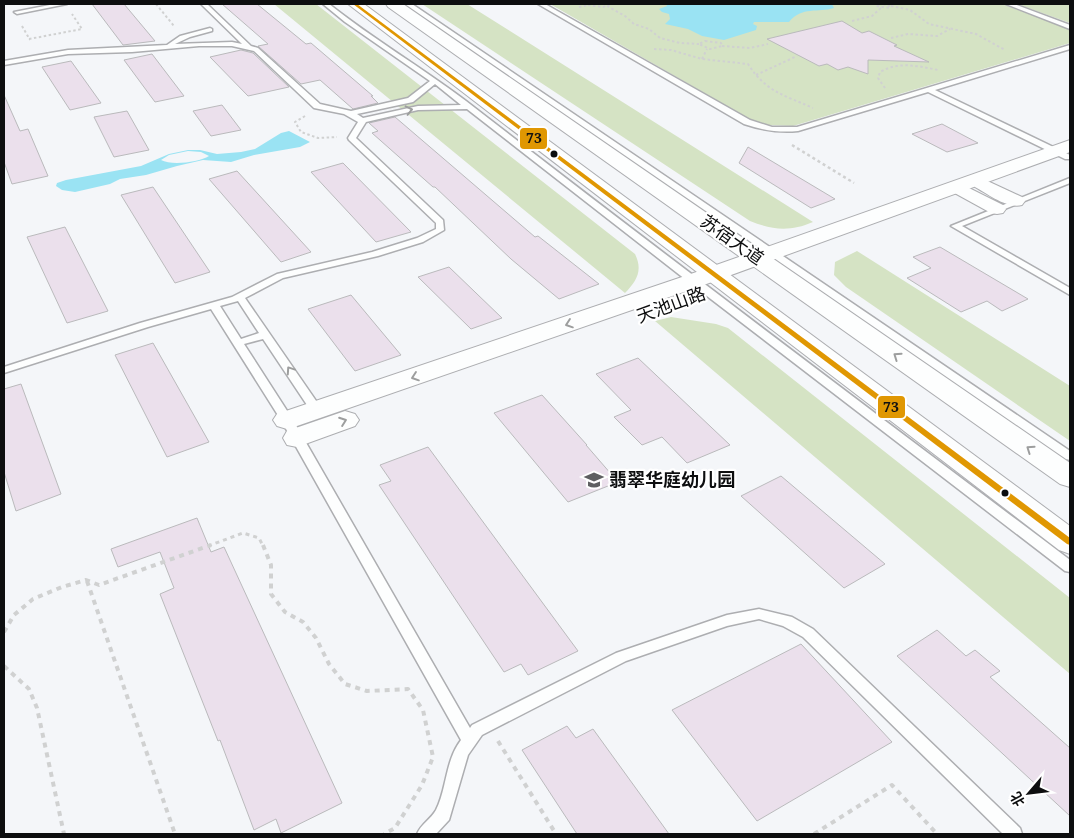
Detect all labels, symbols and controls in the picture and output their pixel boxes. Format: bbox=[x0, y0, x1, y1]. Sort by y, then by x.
one-way arrow bbox=[404, 105, 413, 116]
line badge: 73 bbox=[519, 127, 548, 150]
text: 73 bbox=[526, 128, 542, 147]
unlabelled marker bbox=[549, 149, 559, 159]
street label: 苏宿大道 bbox=[696, 209, 769, 270]
street label: 天池山路 bbox=[633, 280, 709, 328]
one-way arrow bbox=[565, 318, 574, 328]
one-way arrow bbox=[893, 353, 903, 362]
one-way arrow bbox=[286, 366, 296, 375]
one-way arrow bbox=[412, 371, 420, 381]
line badge: 73 bbox=[877, 395, 906, 419]
text: 73 bbox=[883, 397, 899, 416]
one-way arrow bbox=[338, 417, 347, 427]
one-way arrow bbox=[1026, 446, 1036, 455]
place label: 翡翠华庭幼儿园 bbox=[609, 467, 735, 491]
school or university icon: 翡翠华庭幼儿园 bbox=[583, 469, 605, 491]
unlabelled marker bbox=[1000, 488, 1010, 498]
north arrow bbox=[1004, 768, 1054, 818]
text: 北 bbox=[1005, 789, 1029, 810]

